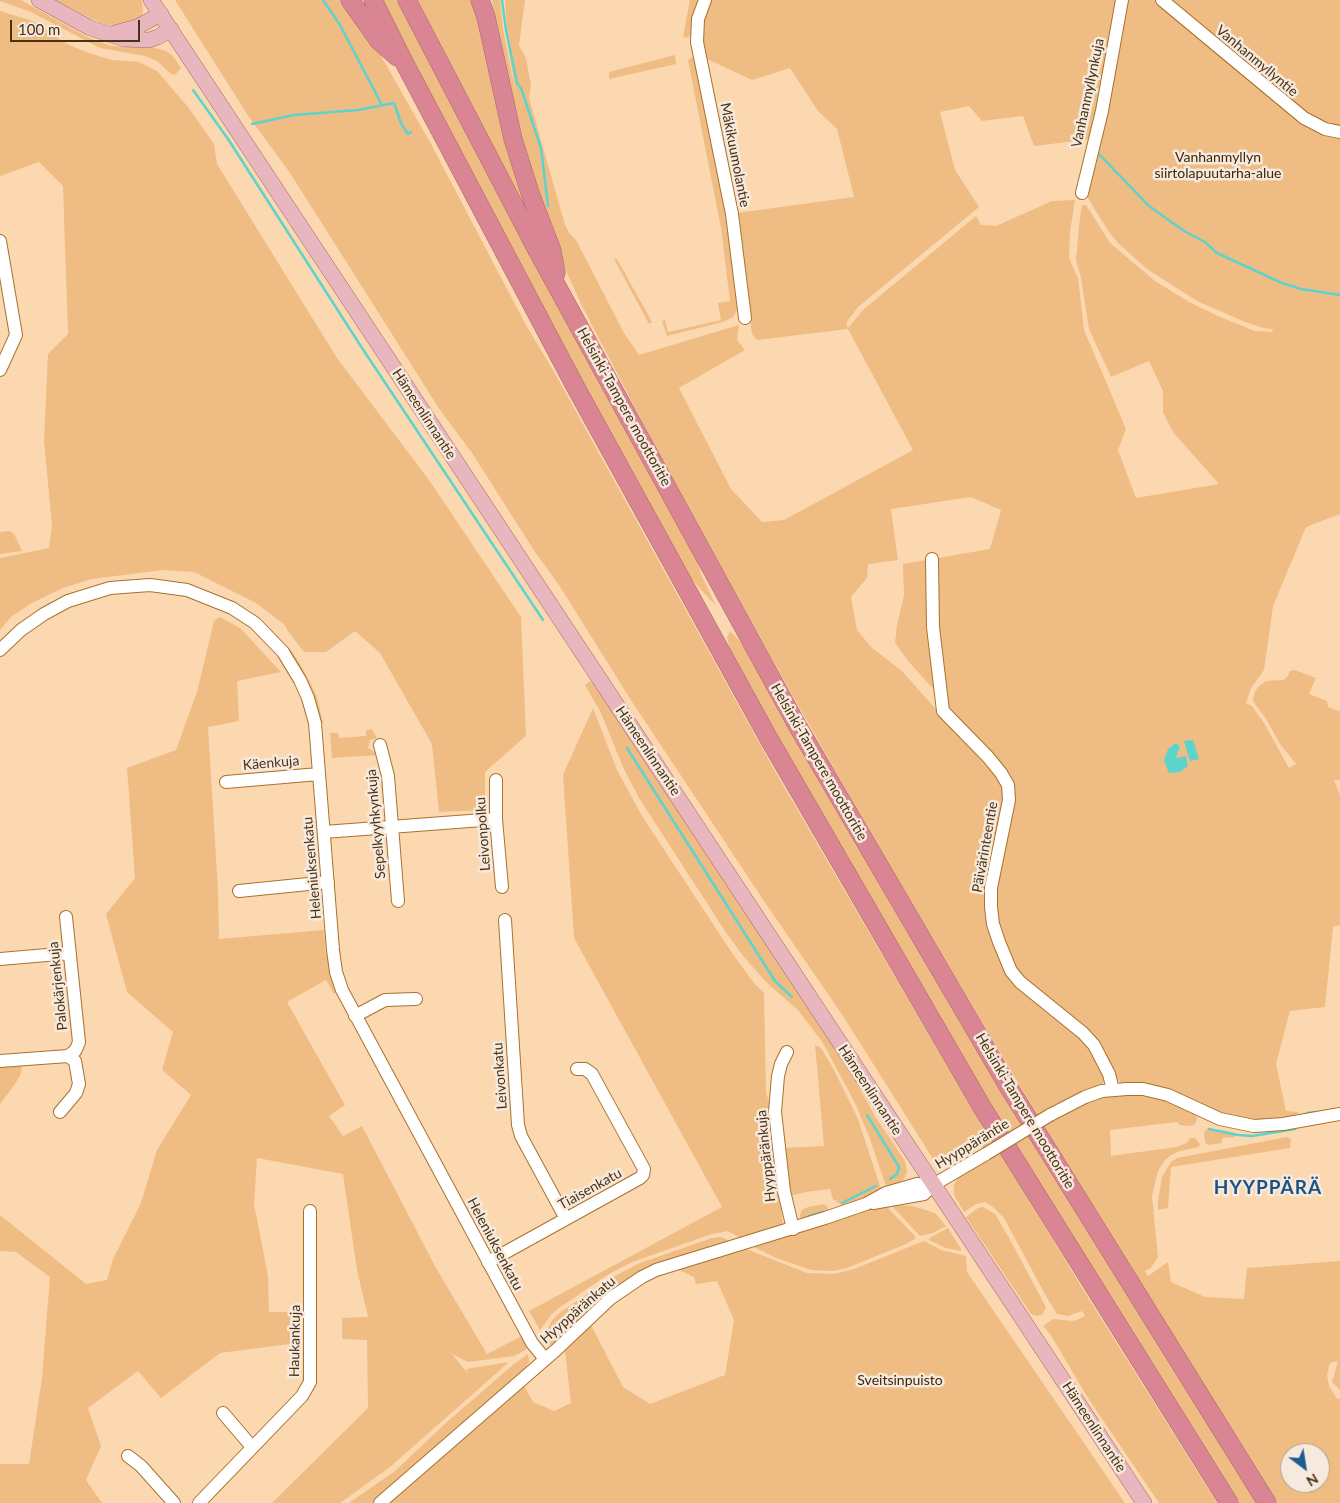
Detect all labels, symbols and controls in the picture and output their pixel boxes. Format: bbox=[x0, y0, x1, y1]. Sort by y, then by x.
scale bar bbox=[12, 10, 142, 42]
text: 100 m bbox=[18, 20, 60, 38]
street label: Vanhanmyllyntie bbox=[1213, 22, 1301, 100]
street label: Vanhanmyllynkuja bbox=[1068, 37, 1108, 149]
street label: Mäkikuumolantie bbox=[717, 101, 753, 209]
park label: Vanhanmyllyn siirtolapuutarha-alue bbox=[1154, 149, 1282, 182]
street label: Helsinki-Tampere moottoritie bbox=[573, 325, 675, 489]
street label: Hämeenlinnantie bbox=[388, 366, 460, 462]
street label: Helsinki-Tampere moottoritie bbox=[767, 680, 871, 844]
street label: Hämeenlinnantie bbox=[612, 703, 684, 799]
street label: Käenkuja bbox=[242, 752, 300, 774]
street label: Sepelkyyhkynkuja bbox=[363, 768, 389, 880]
street label: Leivonpolku bbox=[472, 796, 494, 872]
street label: Päivärinteentie bbox=[969, 800, 1001, 894]
street label: Heleniuksenkatu bbox=[299, 816, 325, 920]
street label: Palokärjenkuja bbox=[45, 941, 71, 1031]
street label: Helsinki-Tampere moottoritie bbox=[972, 1030, 1078, 1192]
street label: Leivonkatu bbox=[489, 1042, 511, 1110]
street label: Hämeenlinnantie bbox=[834, 1042, 906, 1138]
street label: Hyyppäränkuja bbox=[753, 1109, 779, 1203]
street label: Hyyppäräntie bbox=[932, 1115, 1012, 1173]
street label: Tiaisenkatu bbox=[555, 1165, 625, 1213]
district label: HYYPPÄRÄ bbox=[1213, 1177, 1323, 1199]
street label: Heleniuksenkatu bbox=[463, 1195, 527, 1293]
street label: Hyyppäränkatu bbox=[537, 1273, 619, 1347]
street label: Haukankuja bbox=[286, 1305, 304, 1377]
park label: Sveitsinpuisto bbox=[857, 1372, 943, 1388]
street label: Hämeenlinnantie bbox=[1058, 1379, 1130, 1475]
north arrow bbox=[1280, 1443, 1330, 1493]
text: N bbox=[1303, 1470, 1321, 1490]

